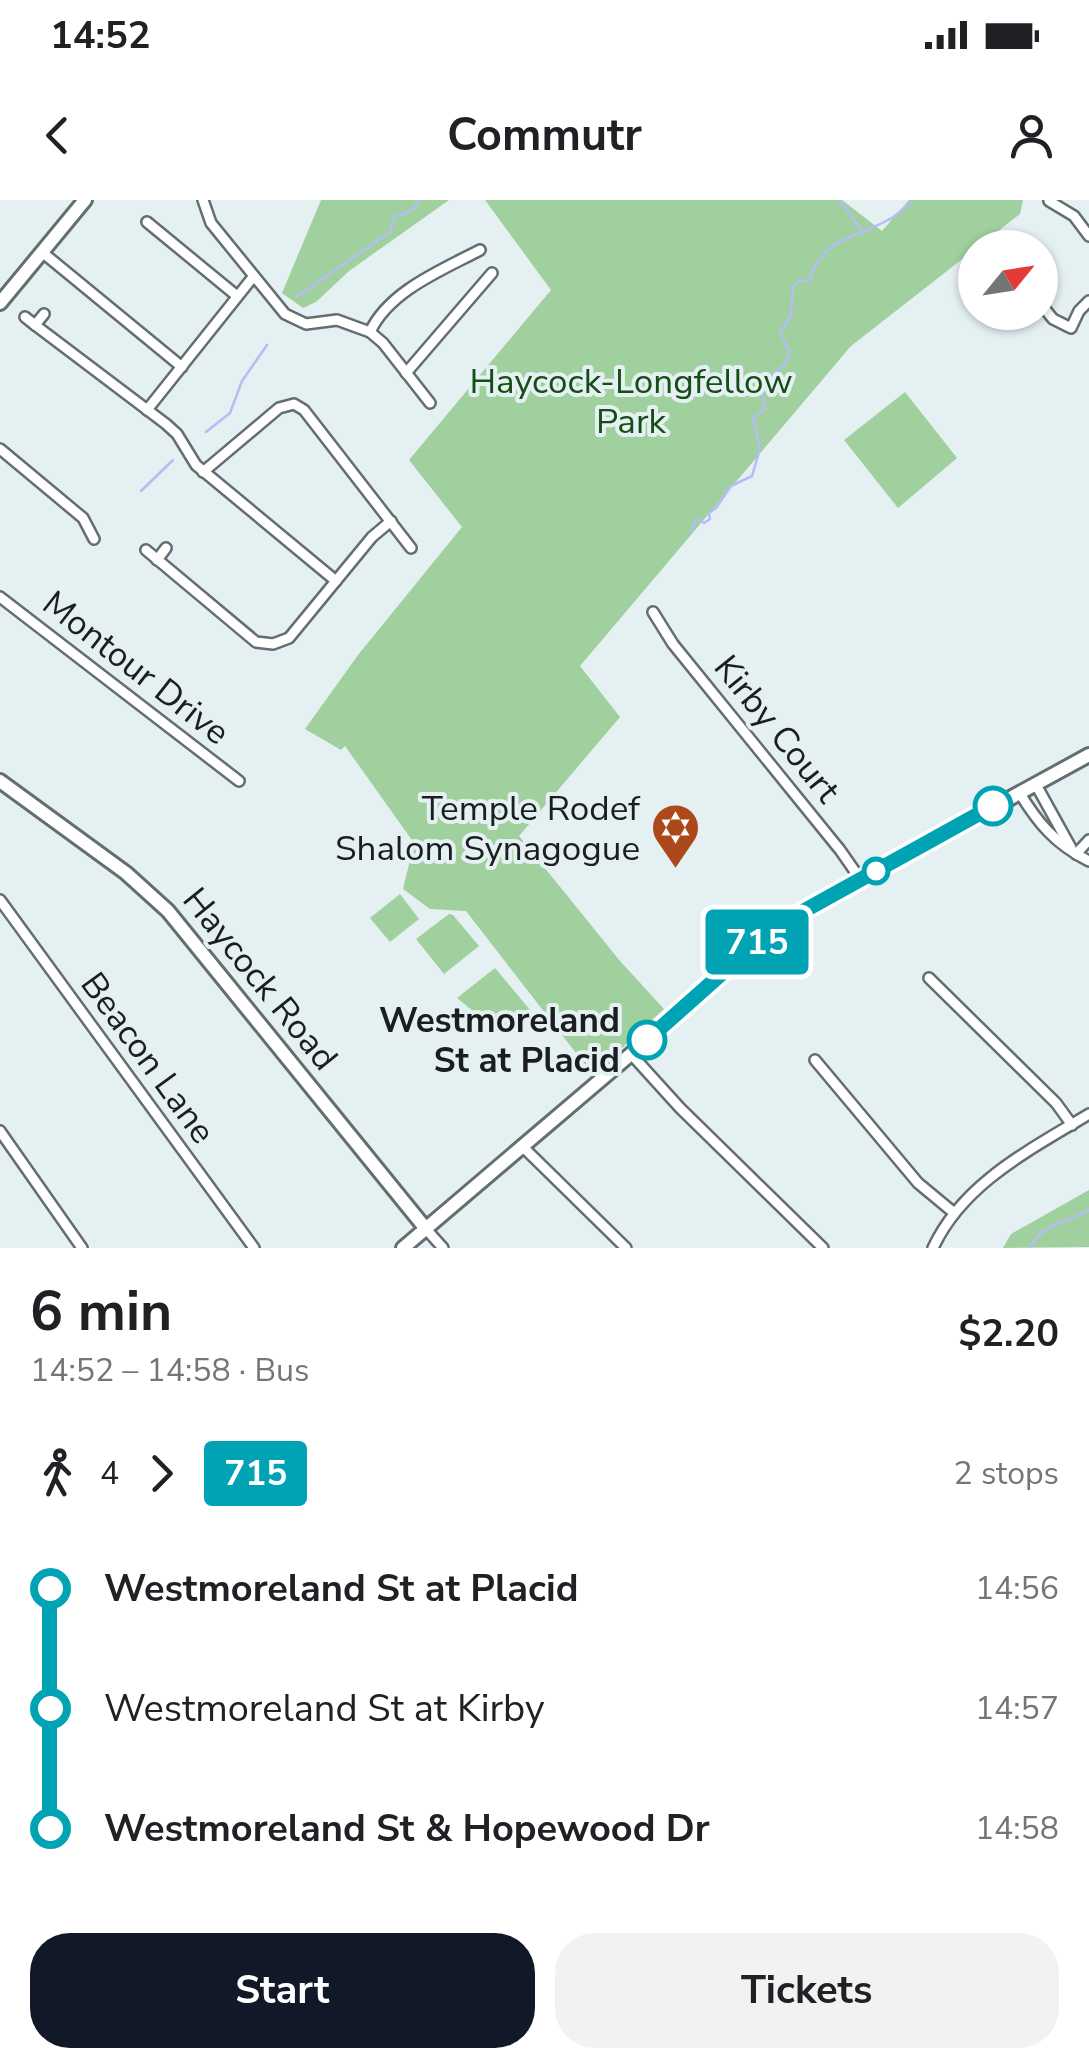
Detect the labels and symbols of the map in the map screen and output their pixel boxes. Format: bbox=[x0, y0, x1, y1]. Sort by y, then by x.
north arrow bbox=[958, 230, 1058, 330]
park label: Haycock-Longfellow Park bbox=[469, 358, 793, 445]
street label: Montour Drive bbox=[33, 580, 239, 756]
street label: Kirby Court bbox=[703, 646, 851, 813]
place label: Temple Rodef Shalom Synagogue bbox=[335, 785, 641, 872]
unlabelled marker bbox=[974, 787, 1012, 825]
synagogue icon: Temple Rodef Shalom Synagogue bbox=[649, 802, 701, 870]
unlabelled marker bbox=[863, 858, 889, 884]
street label: Haycock Road bbox=[172, 878, 348, 1080]
line badge: 715 bbox=[700, 910, 814, 974]
street label: Beacon Lane bbox=[70, 963, 226, 1153]
place label: Westmoreland St at Placid bbox=[379, 997, 620, 1084]
marker: Westmoreland St at Placid bbox=[628, 1021, 666, 1059]

